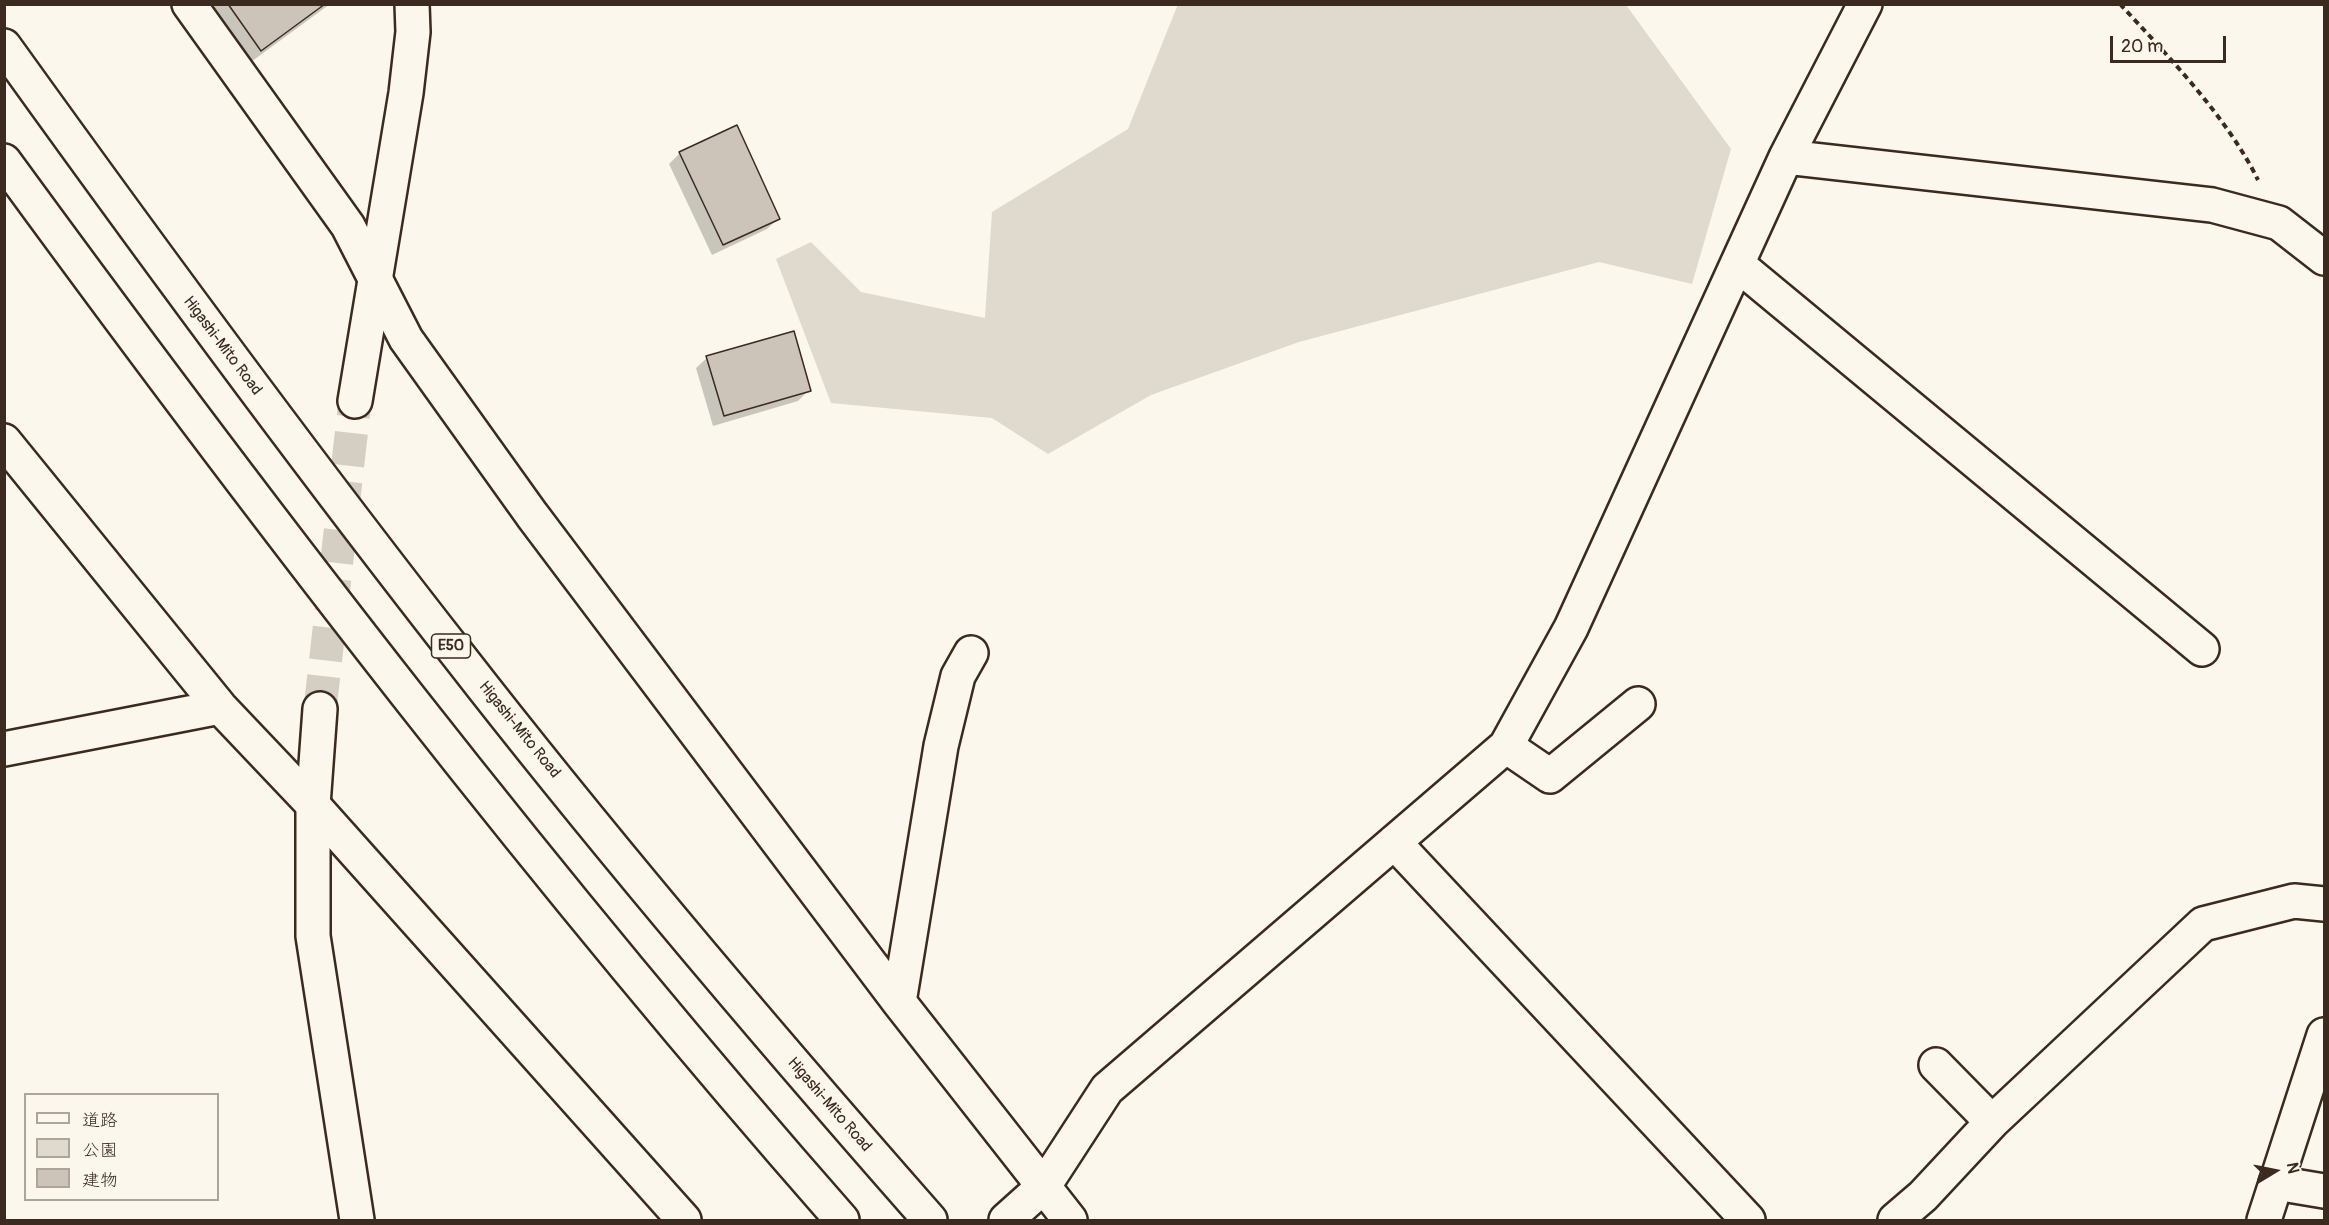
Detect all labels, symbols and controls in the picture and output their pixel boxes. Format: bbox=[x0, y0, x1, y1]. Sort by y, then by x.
scale bar bbox=[2113, 24, 2228, 62]
text: 20 m bbox=[2121, 35, 2163, 58]
street label: Higashi-Mito Road bbox=[179, 293, 265, 399]
road number: E50 bbox=[432, 634, 470, 658]
street label: Higashi-Mito Road bbox=[474, 678, 564, 782]
street label: Higashi-Mito Road bbox=[783, 1054, 875, 1156]
legend bbox=[24, 1093, 219, 1201]
text: 道路 bbox=[82, 1109, 118, 1132]
text: 公園 bbox=[82, 1139, 118, 1162]
north arrow bbox=[2245, 1141, 2305, 1201]
text: N bbox=[2282, 1161, 2304, 1175]
text: 建物 bbox=[82, 1169, 118, 1192]

